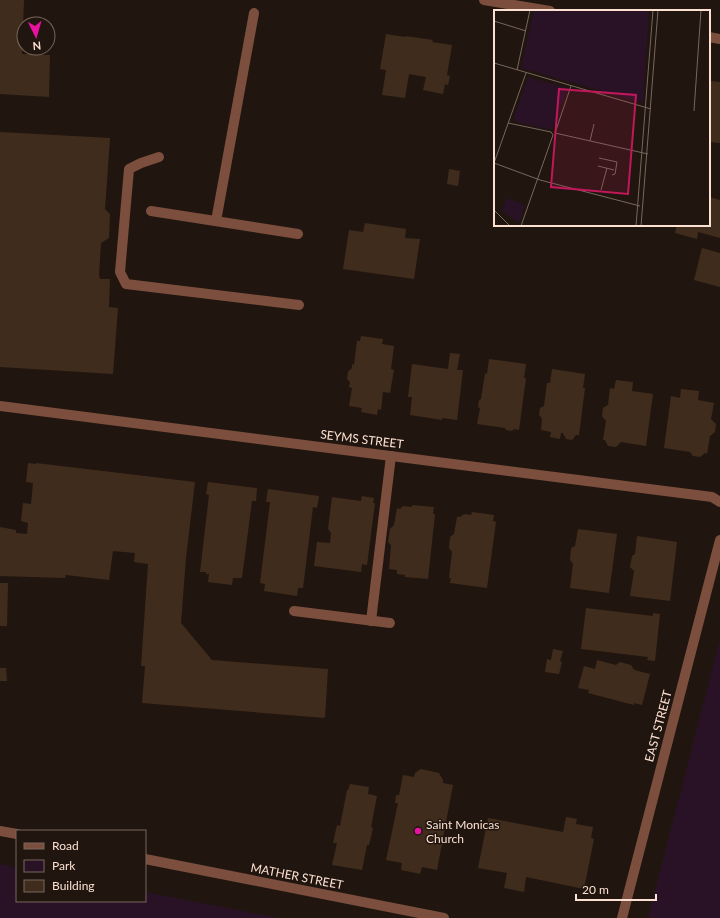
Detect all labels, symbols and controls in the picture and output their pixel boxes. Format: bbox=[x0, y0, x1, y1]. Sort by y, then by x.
inset map bbox=[494, 10, 710, 226]
north arrow bbox=[16, 16, 56, 56]
text: N bbox=[32, 40, 42, 53]
street label: SEYMS STREET bbox=[320, 426, 404, 452]
street label: EAST STREET bbox=[641, 689, 675, 763]
place label: Saint Monicas Church bbox=[426, 817, 499, 846]
marker: Saint Monicas Church bbox=[413, 826, 423, 836]
legend bbox=[16, 830, 146, 902]
text: Road bbox=[52, 838, 79, 853]
text: Park bbox=[52, 858, 76, 873]
street label: MATHER STREET bbox=[249, 860, 345, 892]
scale bar bbox=[576, 876, 656, 902]
text: Building bbox=[52, 878, 95, 893]
text: 20 m bbox=[582, 882, 609, 897]

